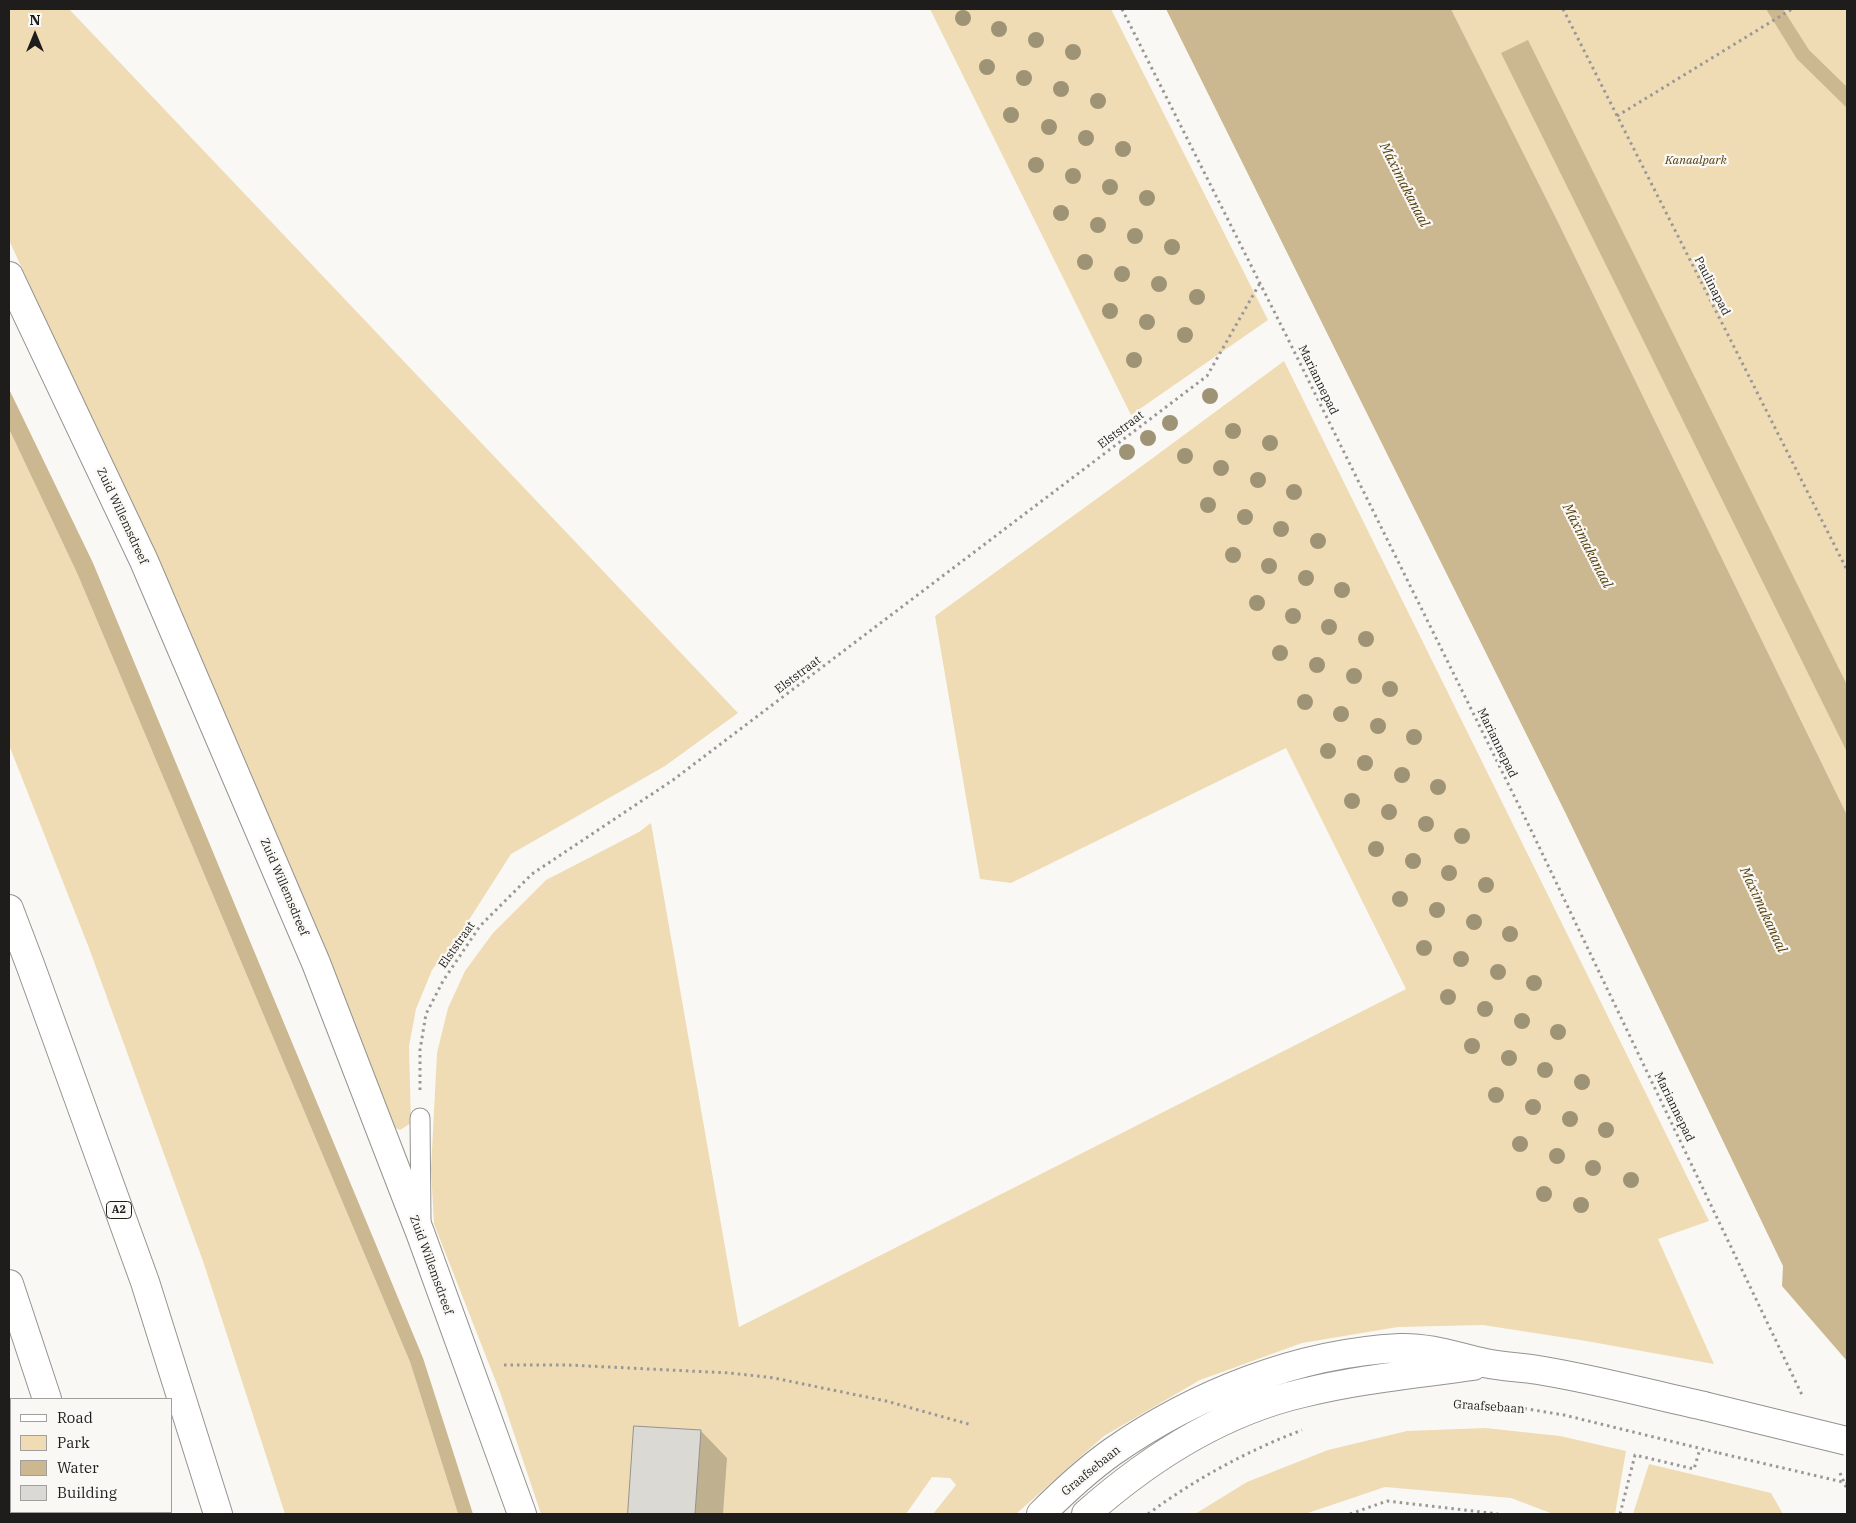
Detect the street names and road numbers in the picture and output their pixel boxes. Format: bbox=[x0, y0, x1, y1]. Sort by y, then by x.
street label: Paulinapad bbox=[1691, 254, 1733, 318]
street label: Mariannepad bbox=[1295, 343, 1341, 417]
street label: Elststraat bbox=[1095, 408, 1147, 452]
street label: Zuid Willemsdreef bbox=[93, 466, 151, 566]
street label: Elststraat bbox=[772, 653, 824, 697]
street label: Mariannepad bbox=[1474, 706, 1520, 780]
street label: Zuid Willemsdreef bbox=[257, 836, 311, 938]
street label: Elststraat bbox=[436, 919, 478, 971]
street label: Mariannepad bbox=[1651, 1070, 1697, 1144]
road number: A2 bbox=[106, 1202, 132, 1218]
street label: Zuid Willemsdreef bbox=[406, 1213, 456, 1317]
street label: Graafsebaan bbox=[1453, 1397, 1525, 1417]
street label: Graafsebaan bbox=[1059, 1443, 1123, 1499]

